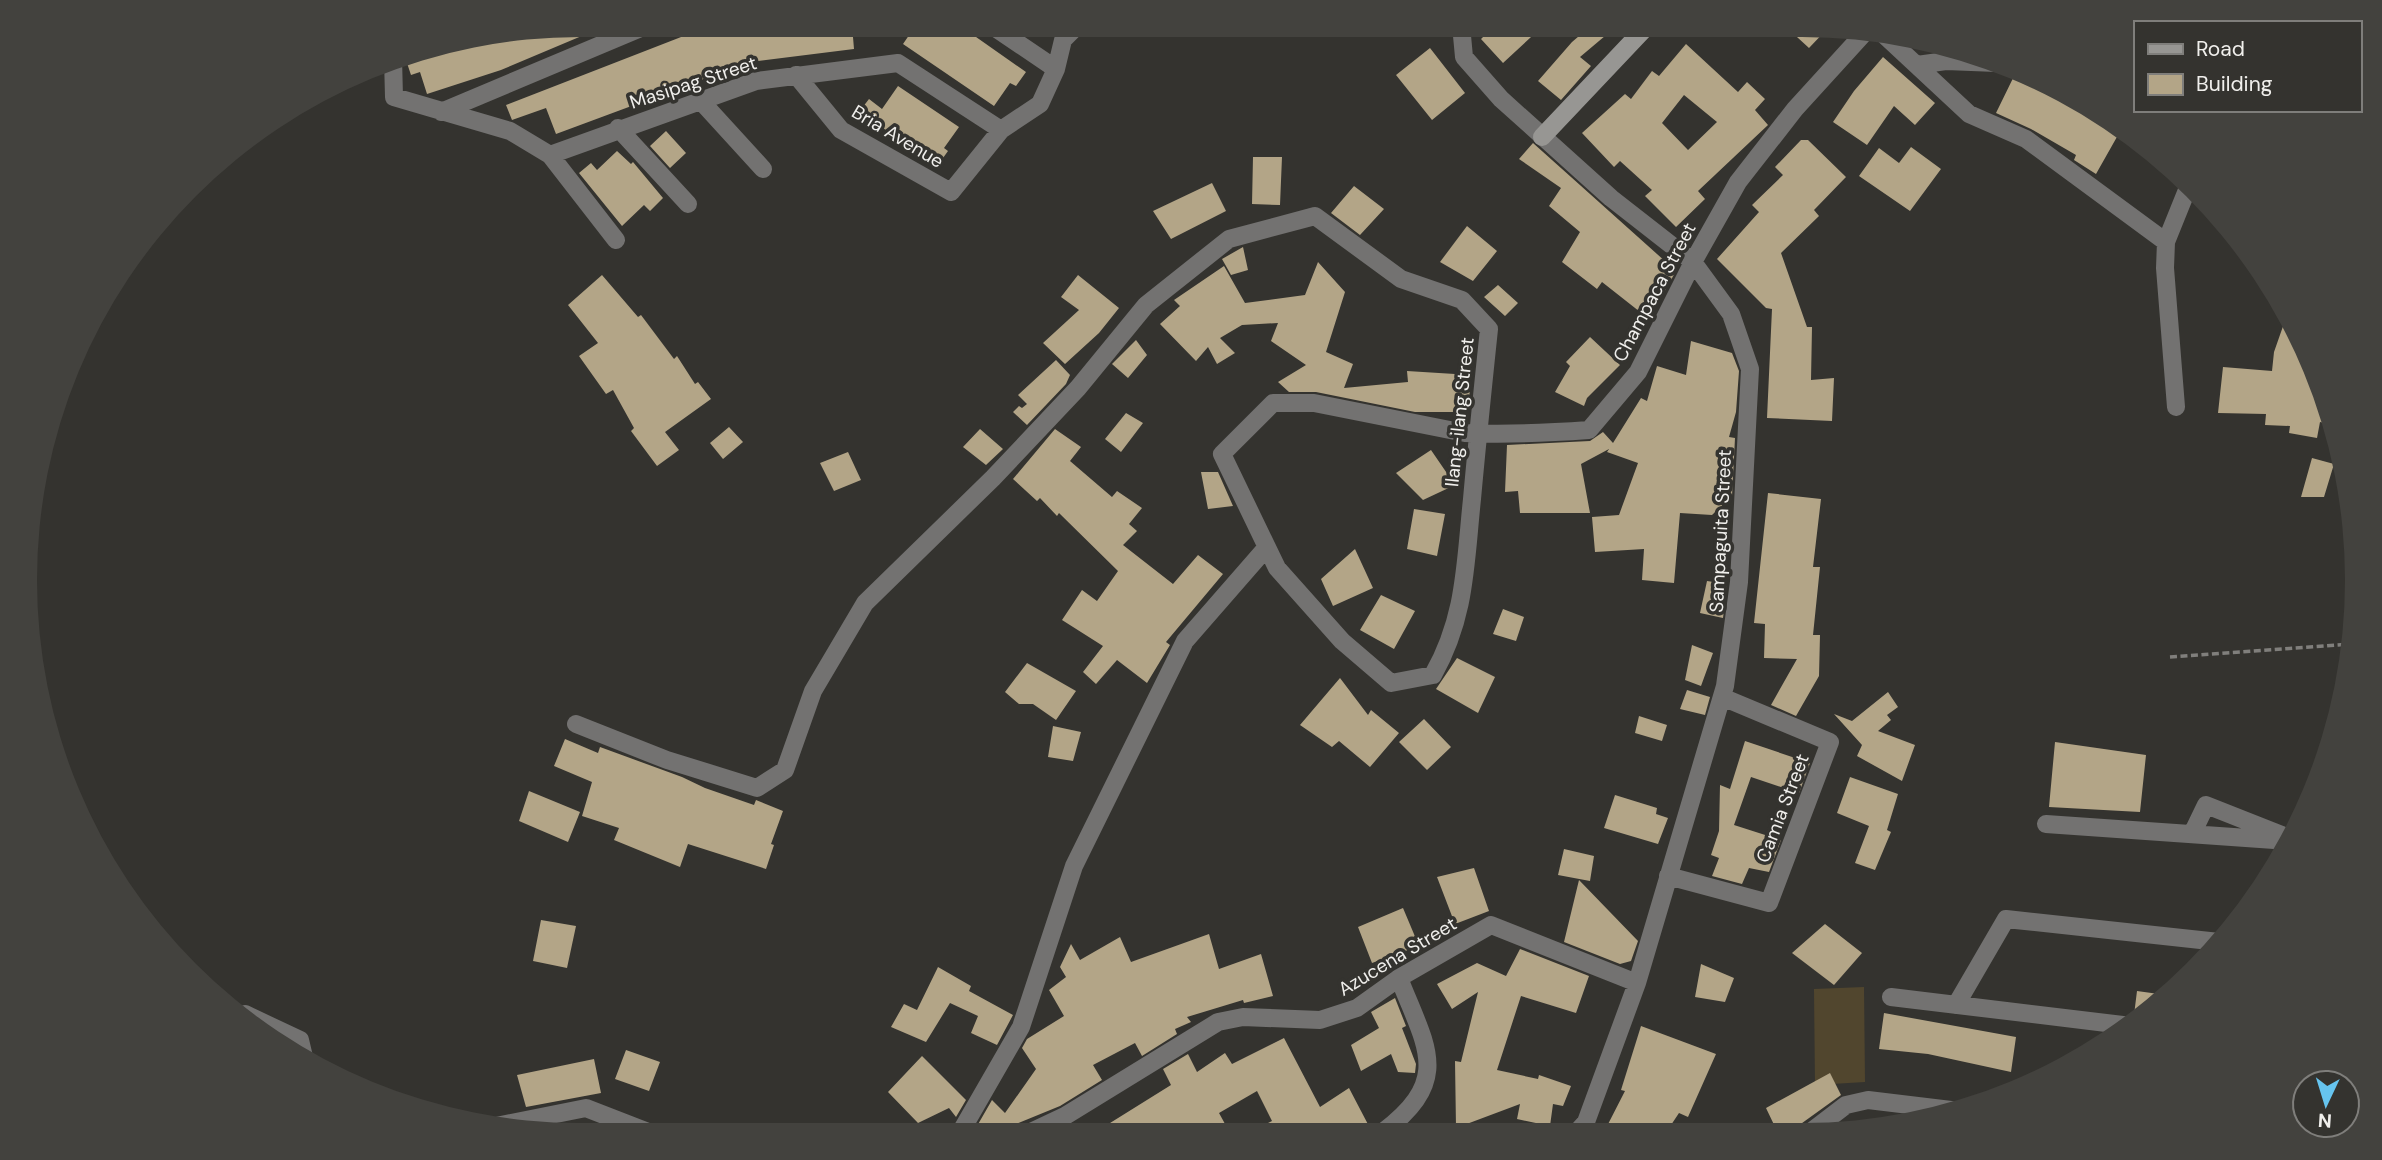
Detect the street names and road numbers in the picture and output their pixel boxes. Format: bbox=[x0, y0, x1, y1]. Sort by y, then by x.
street label: Masipag Street bbox=[626, 50, 760, 115]
street label: Bria Avenue bbox=[847, 99, 948, 174]
street label: Champaca Street bbox=[1607, 218, 1702, 366]
street label: Ilang-ilang Street bbox=[1439, 336, 1480, 488]
street label: Sampaguita Street bbox=[1704, 449, 1737, 613]
street label: Camia Street bbox=[1750, 750, 1815, 866]
street label: Azucena Street bbox=[1333, 911, 1461, 1002]

